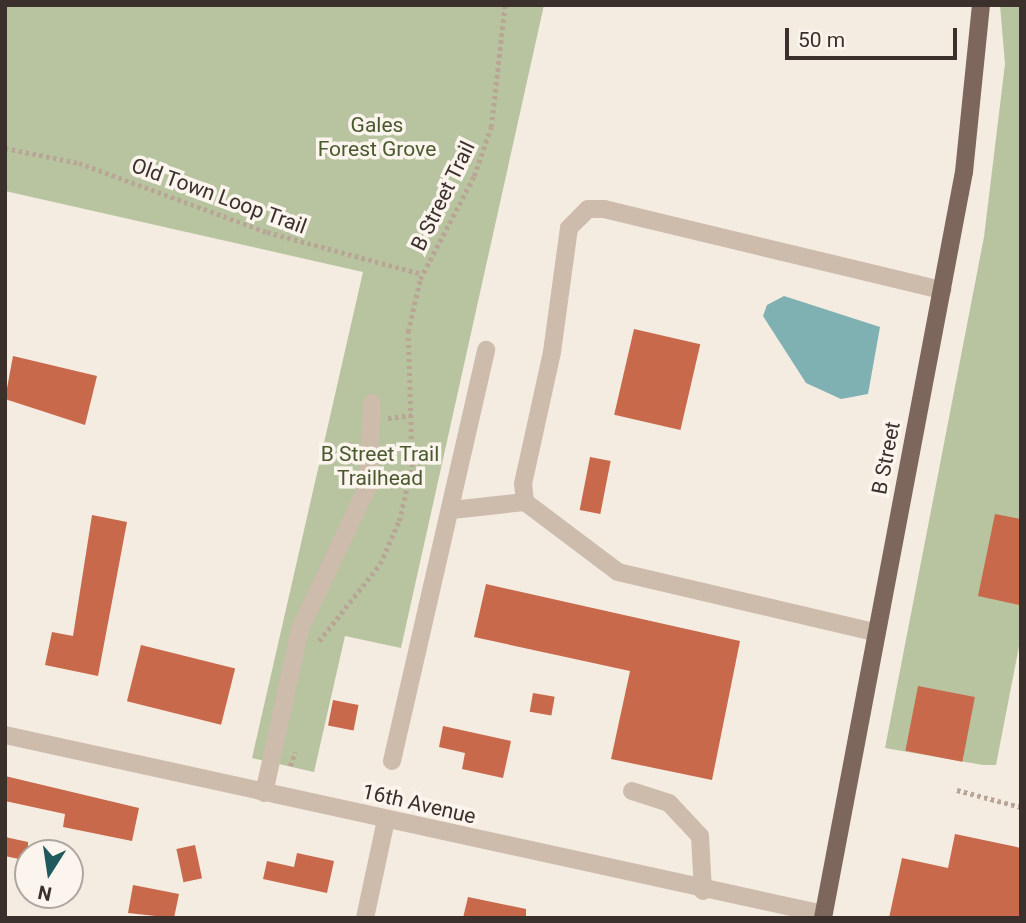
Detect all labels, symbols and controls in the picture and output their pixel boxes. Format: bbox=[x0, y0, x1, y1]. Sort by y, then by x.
scale bar bbox=[788, 14, 960, 58]
text: 50 m bbox=[798, 28, 845, 52]
park label: Gales Forest Grove bbox=[318, 112, 436, 162]
street label: B Street Trail bbox=[406, 137, 480, 255]
street label: Old Town Loop Trail bbox=[128, 153, 310, 239]
street label: B Street bbox=[867, 419, 905, 497]
park label: B Street Trail Trailhead bbox=[320, 441, 440, 491]
street label: 16th Avenue bbox=[360, 779, 478, 829]
north arrow bbox=[14, 839, 84, 909]
text: N bbox=[36, 880, 54, 906]

